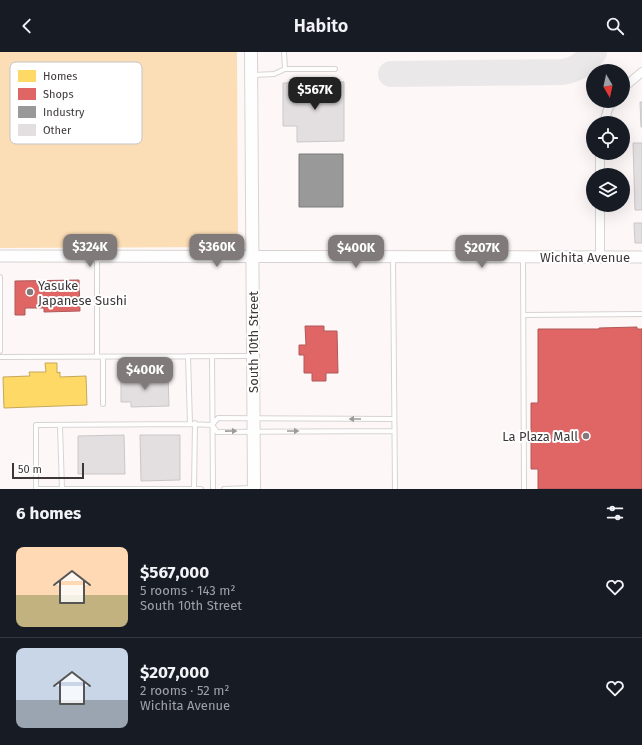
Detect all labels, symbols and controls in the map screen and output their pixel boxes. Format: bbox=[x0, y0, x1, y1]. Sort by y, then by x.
icon: back bbox=[16, 15, 38, 37]
text: Habito bbox=[294, 15, 348, 37]
icon: search bbox=[604, 15, 626, 37]
legend bbox=[10, 62, 142, 144]
north arrow bbox=[586, 64, 630, 108]
map controls bbox=[586, 64, 630, 212]
text: Homes bbox=[43, 70, 77, 83]
pin: $567K bbox=[287, 77, 343, 111]
text: $567K bbox=[297, 82, 333, 97]
text: Shops bbox=[43, 88, 74, 101]
text: Industry bbox=[43, 106, 85, 119]
button: locate bbox=[586, 116, 630, 160]
text: Other bbox=[43, 124, 72, 137]
button: layers bbox=[586, 168, 630, 212]
pin: $324K bbox=[62, 234, 118, 268]
pin: $360K bbox=[189, 234, 245, 268]
pin: $400K bbox=[328, 235, 384, 269]
pin: $207K bbox=[454, 235, 510, 269]
text: $324K bbox=[72, 239, 108, 254]
text: $360K bbox=[198, 239, 236, 254]
text: $400K bbox=[337, 240, 375, 255]
text: $207K bbox=[464, 240, 500, 255]
street label: Wichita Avenue bbox=[540, 250, 630, 265]
place label: Yasuke Japanese Sushi bbox=[38, 278, 127, 308]
marker: Yasuke Japanese Sushi bbox=[25, 287, 35, 297]
street label: South 10th Street bbox=[246, 291, 261, 393]
pin: $400K bbox=[117, 357, 173, 391]
text: $400K bbox=[126, 362, 164, 377]
one-way arrow bbox=[348, 416, 361, 422]
one-way arrow bbox=[225, 428, 237, 435]
one-way arrow bbox=[287, 428, 300, 434]
place label: La Plaza Mall bbox=[502, 429, 578, 444]
marker: La Plaza Mall bbox=[581, 431, 591, 441]
scale bar bbox=[12, 461, 84, 480]
text: 50 m bbox=[18, 463, 42, 476]
icon: filters bbox=[604, 502, 626, 524]
text: 6 homes bbox=[16, 503, 81, 524]
text: $567,000 bbox=[140, 562, 209, 583]
icon: home bbox=[48, 563, 96, 611]
icon: heart bbox=[604, 576, 626, 598]
text: 5 rooms · 143 m² bbox=[140, 583, 236, 598]
text: South 10th Street bbox=[140, 598, 242, 613]
text: $207,000 bbox=[140, 662, 209, 683]
icon: home bbox=[48, 664, 96, 712]
icon: heart bbox=[604, 677, 626, 699]
text: 2 rooms · 52 m² bbox=[140, 683, 229, 698]
text: Wichita Avenue bbox=[140, 698, 230, 713]

